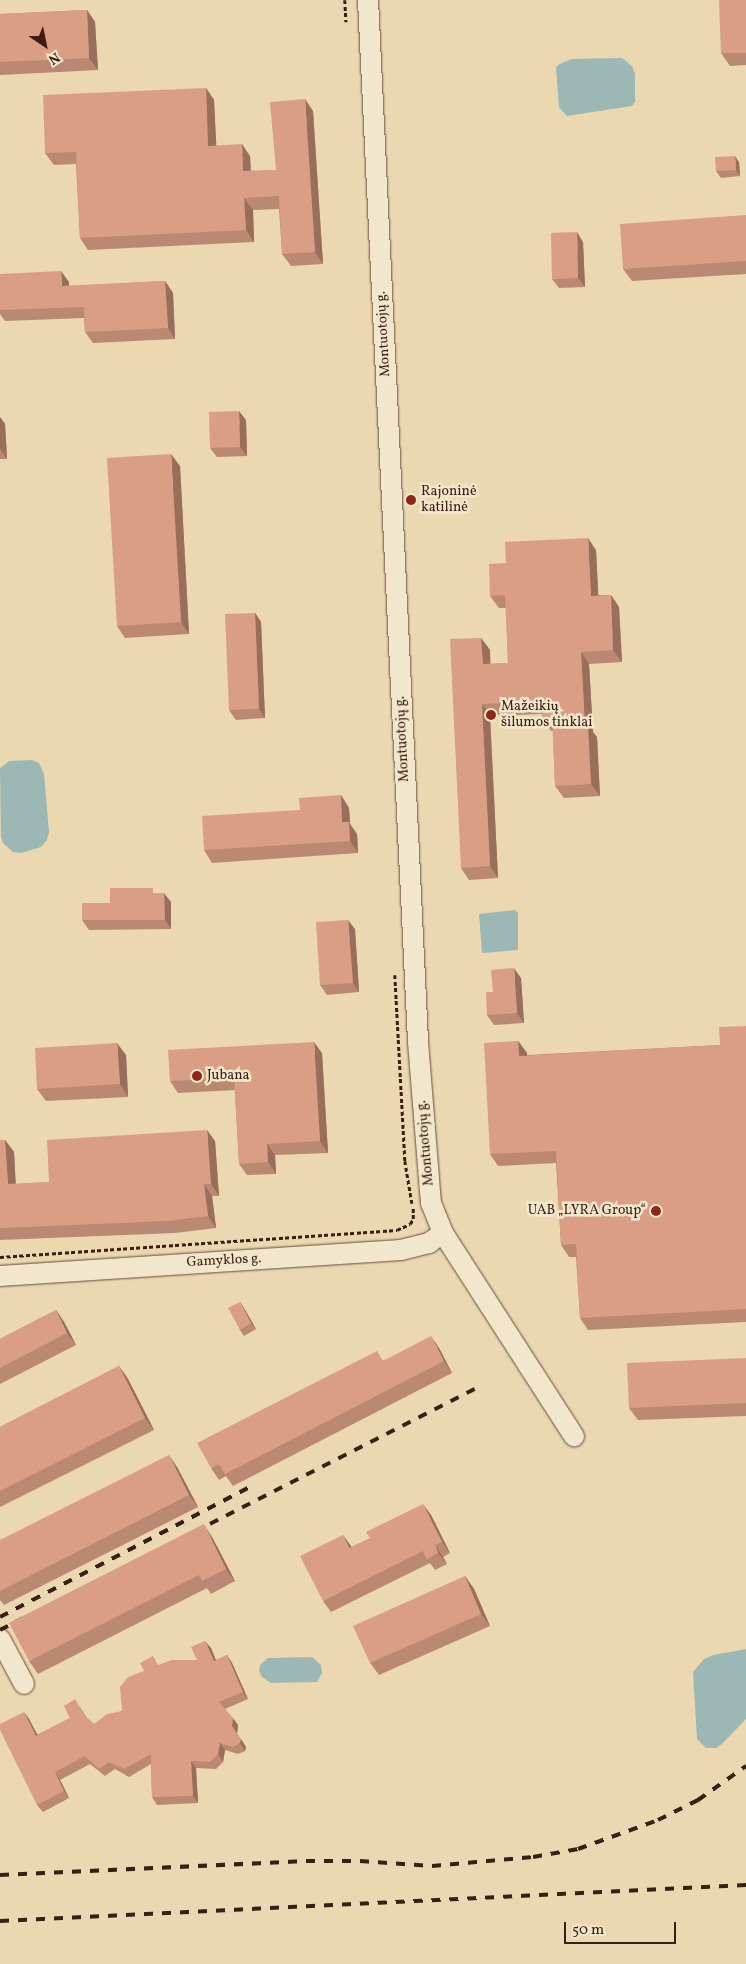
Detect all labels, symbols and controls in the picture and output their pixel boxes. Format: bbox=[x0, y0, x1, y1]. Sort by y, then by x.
north arrow bbox=[20, 20, 70, 70]
text: N bbox=[44, 47, 63, 69]
street label: Montuotojų g. bbox=[373, 291, 395, 377]
place label: Rajoninė katilinė bbox=[421, 484, 477, 516]
marker: Rajoninė katilinė bbox=[405, 494, 417, 506]
street label: Montuotojų g. bbox=[392, 696, 414, 782]
place label: Mažeikių šilumos tinklai bbox=[501, 699, 592, 732]
marker: Mažeikių šilumos tinklai bbox=[485, 709, 497, 721]
place label: Jubana bbox=[207, 1068, 249, 1084]
marker: Jubana bbox=[191, 1070, 203, 1082]
street label: Montuotojų g. bbox=[414, 1099, 438, 1187]
place label: UAB „LYRA Group“ bbox=[528, 1203, 646, 1219]
marker: UAB „LYRA Group“ bbox=[650, 1205, 662, 1217]
street label: Gamyklos g. bbox=[186, 1251, 262, 1271]
scale bar bbox=[566, 1912, 678, 1944]
text: 50 m bbox=[572, 1920, 604, 1941]

